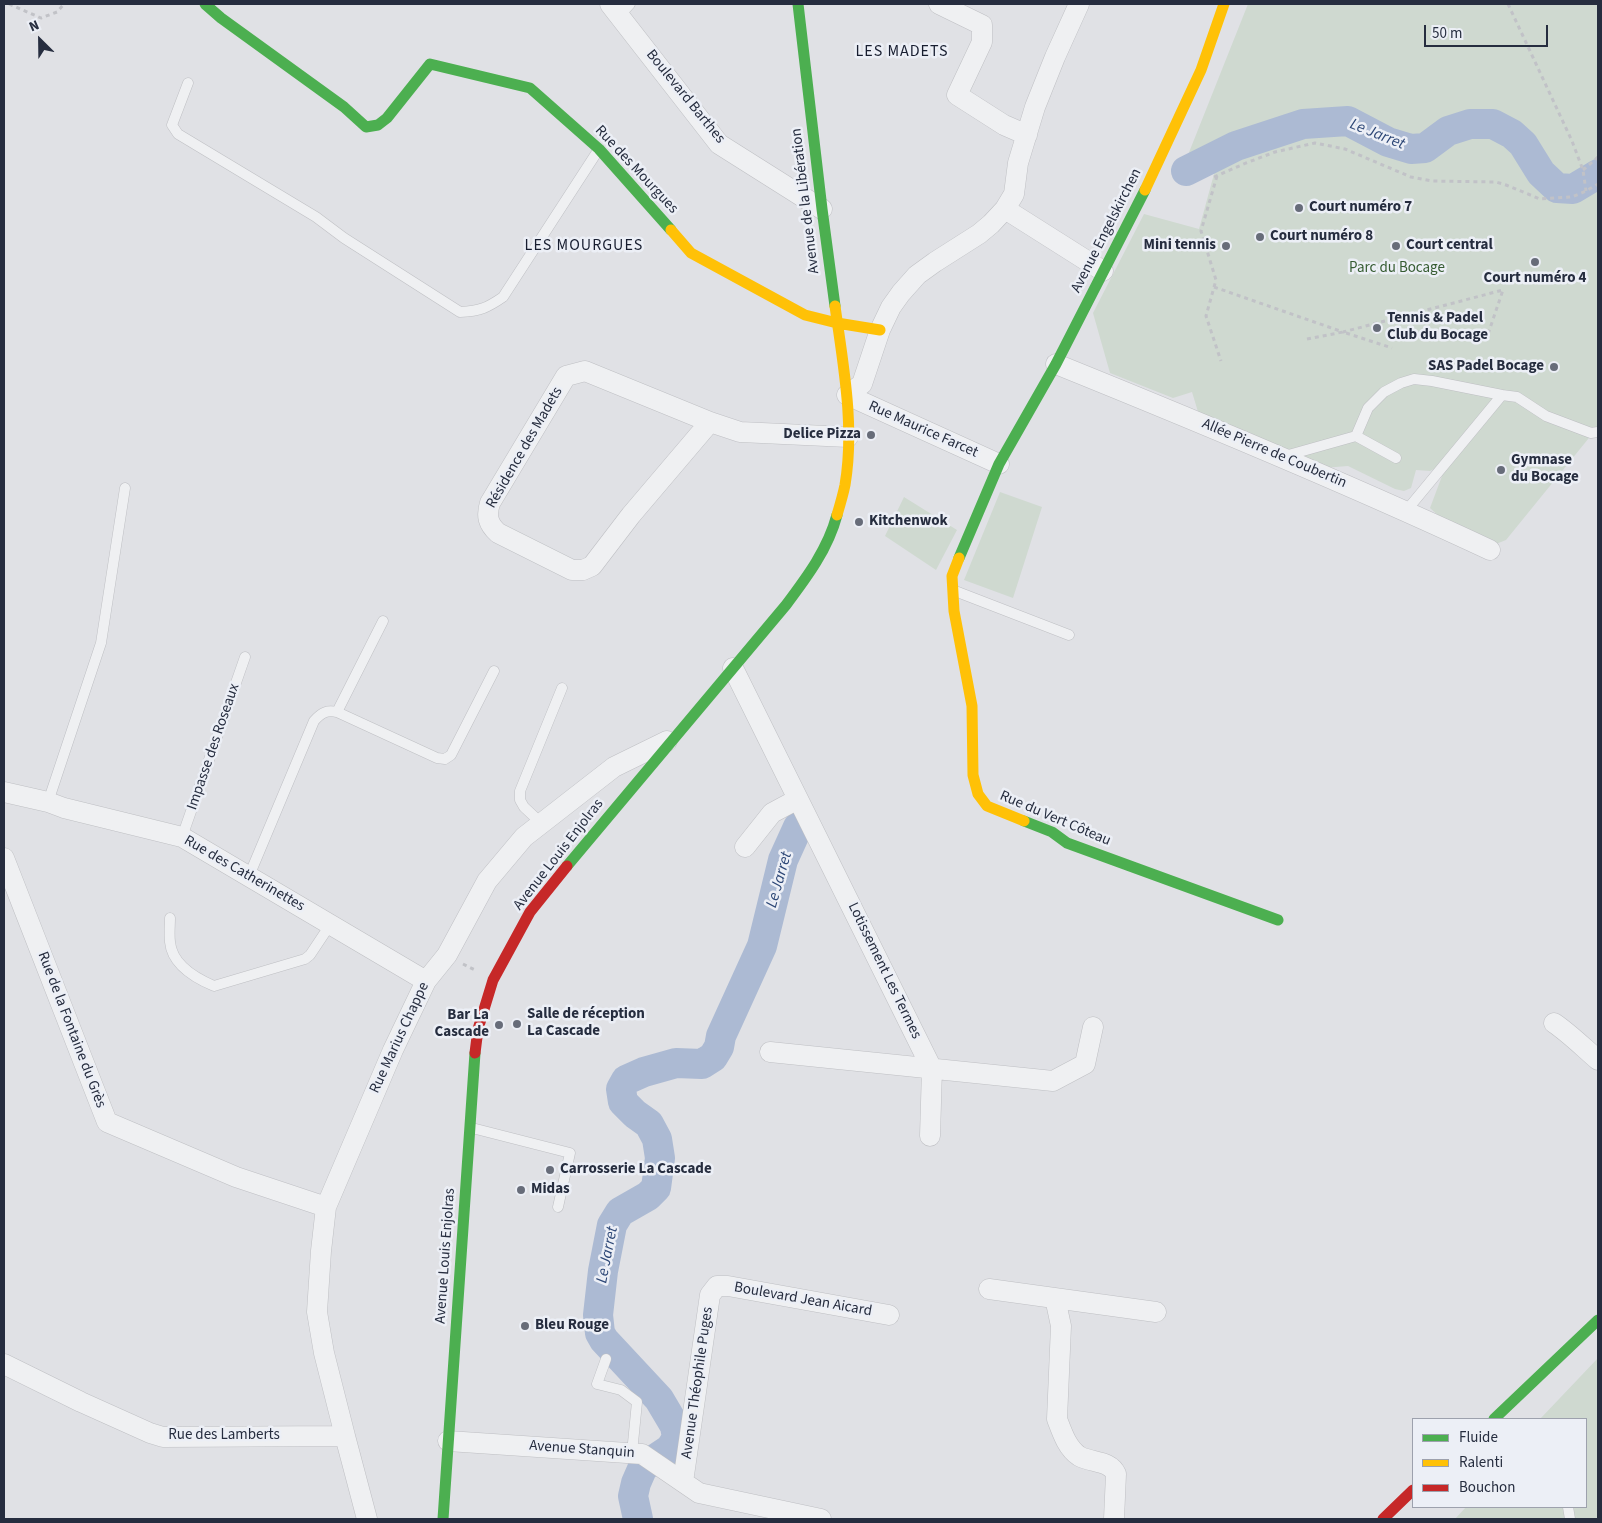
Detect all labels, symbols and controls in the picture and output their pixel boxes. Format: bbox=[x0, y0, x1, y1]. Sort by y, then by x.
north arrow bbox=[15, 15, 65, 65]
text: N bbox=[26, 15, 42, 37]
scale bar bbox=[1427, 15, 1551, 47]
text: 50 m bbox=[1432, 23, 1462, 44]
district label: LES MADETS bbox=[854, 42, 950, 62]
street label: Boulevard Barthes bbox=[642, 46, 728, 148]
water label: Le Jarret bbox=[1347, 115, 1407, 155]
street label: Rue des Mourgues bbox=[591, 122, 681, 218]
street label: Avenue de la Libération bbox=[788, 127, 824, 275]
street label: Avenue Engelskirchen bbox=[1068, 166, 1146, 296]
place label: Court numéro 7 bbox=[1309, 199, 1412, 217]
marker: Court numéro 7 bbox=[1293, 202, 1305, 214]
place label: Court numéro 8 bbox=[1270, 228, 1373, 246]
marker: Court numéro 8 bbox=[1254, 231, 1266, 243]
district label: LES MOURGUES bbox=[523, 236, 645, 256]
place label: Mini tennis bbox=[1144, 237, 1216, 255]
place label: Court central bbox=[1406, 237, 1493, 255]
marker: Mini tennis bbox=[1220, 240, 1232, 252]
marker: Court central bbox=[1390, 240, 1402, 252]
marker: Court numéro 4 bbox=[1529, 256, 1541, 268]
park label: Parc du Bocage bbox=[1349, 260, 1445, 278]
place label: Court numéro 4 bbox=[1483, 270, 1587, 288]
place label: Tennis & Padel Club du Bocage bbox=[1387, 310, 1488, 345]
marker: Tennis & Padel Club du Bocage bbox=[1371, 322, 1383, 334]
place label: SAS Padel Bocage bbox=[1428, 358, 1544, 376]
marker: SAS Padel Bocage bbox=[1548, 361, 1560, 373]
street label: Résidence des Madets bbox=[483, 384, 567, 512]
street label: Rue Maurice Farcet bbox=[865, 398, 981, 462]
street label: Allée Pierre de Coubertin bbox=[1199, 415, 1349, 493]
place label: Delice Pizza bbox=[783, 426, 861, 444]
marker: Delice Pizza bbox=[865, 429, 877, 441]
place label: Gymnase du Bocage bbox=[1511, 452, 1579, 487]
marker: Gymnase du Bocage bbox=[1495, 464, 1507, 476]
place label: Kitchenwok bbox=[869, 513, 948, 531]
marker: Kitchenwok bbox=[853, 516, 865, 528]
street label: Impasse des Roseaux bbox=[184, 681, 244, 813]
street label: Rue du Vert Côteau bbox=[997, 787, 1113, 851]
street label: Avenue Louis Enjolras bbox=[510, 796, 608, 914]
street label: Rue des Catherinettes bbox=[180, 832, 308, 916]
water label: Le Jarret bbox=[763, 850, 797, 910]
street label: Lotissement Les Termes bbox=[843, 900, 925, 1042]
street label: Rue de la Fontaine du Grès bbox=[33, 949, 109, 1111]
street label: Rue Marius Chappe bbox=[366, 980, 434, 1096]
place label: Salle de réception La Cascade bbox=[527, 1006, 645, 1041]
place label: Bar La Cascade bbox=[435, 1007, 489, 1042]
marker: Salle de réception La Cascade bbox=[511, 1018, 523, 1030]
marker: Bar La Cascade bbox=[493, 1019, 505, 1031]
place label: Carrosserie La Cascade bbox=[560, 1161, 712, 1179]
marker: Carrosserie La Cascade bbox=[544, 1164, 556, 1176]
place label: Midas bbox=[531, 1181, 570, 1199]
marker: Midas bbox=[515, 1184, 527, 1196]
street label: Avenue Louis Enjolras bbox=[432, 1188, 460, 1324]
water label: Le Jarret bbox=[593, 1225, 623, 1285]
street label: Boulevard Jean Aicard bbox=[733, 1279, 873, 1321]
street label: Avenue Théophile Puges bbox=[678, 1306, 718, 1460]
place label: Bleu Rouge bbox=[535, 1317, 609, 1335]
marker: Bleu Rouge bbox=[519, 1320, 531, 1332]
legend bbox=[1412, 1418, 1587, 1508]
street label: Rue des Lamberts bbox=[168, 1427, 280, 1445]
text: Fluide bbox=[1459, 1427, 1498, 1448]
street label: Avenue Stanquin bbox=[529, 1437, 635, 1463]
text: Ralenti bbox=[1459, 1452, 1503, 1473]
text: Bouchon bbox=[1459, 1477, 1515, 1498]

